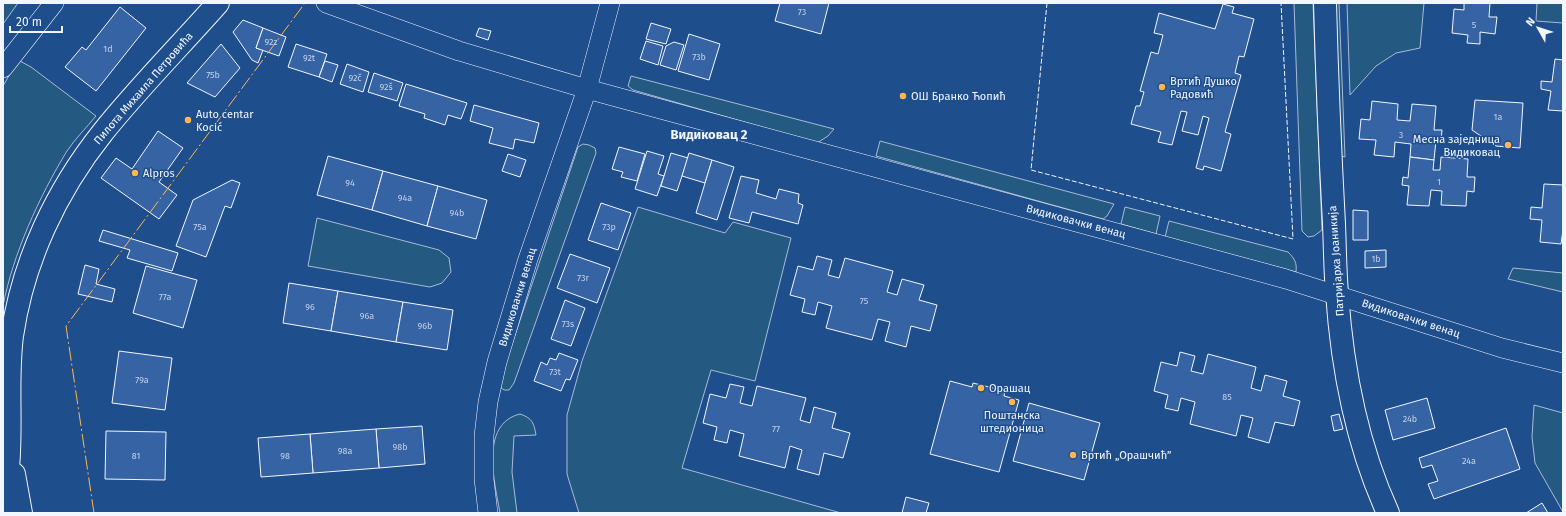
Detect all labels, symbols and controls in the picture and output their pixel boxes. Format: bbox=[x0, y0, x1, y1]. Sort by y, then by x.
house number: 73 bbox=[798, 7, 806, 17]
scale bar bbox=[10, 8, 62, 34]
north arrow bbox=[1518, 8, 1558, 48]
text: 20 m bbox=[16, 15, 42, 29]
text: N bbox=[1523, 15, 1538, 29]
house number: 5 bbox=[1472, 20, 1477, 30]
street label: Пилота Михаила Петровића bbox=[91, 30, 196, 147]
house number: 92z bbox=[265, 37, 278, 47]
house number: 1d bbox=[103, 44, 113, 54]
house number: 73b bbox=[692, 52, 706, 62]
house number: 92t bbox=[303, 53, 316, 63]
house number: 75b bbox=[206, 70, 220, 80]
house number: 92č bbox=[348, 73, 362, 83]
place label: Вртић Душко Радовић bbox=[1170, 75, 1237, 101]
house number: 92š bbox=[379, 82, 393, 92]
marker: Вртић Душко Радовић bbox=[1157, 82, 1167, 92]
place label: ОШ Бранко Ћопић bbox=[911, 90, 1006, 103]
marker: ОШ Бранко Ћопић bbox=[898, 91, 908, 101]
place label: Auto centar Kocić bbox=[196, 108, 254, 134]
house number: 1a bbox=[1494, 112, 1502, 122]
marker: Auto centar Kocić bbox=[183, 115, 193, 125]
district label: Видиковац 2 bbox=[671, 127, 748, 142]
house number: 3 bbox=[1399, 130, 1403, 140]
place label: Месна заједница Видиковац bbox=[1413, 133, 1501, 159]
marker: Месна заједница Видиковац bbox=[1503, 140, 1513, 150]
place label: Alpros bbox=[143, 167, 175, 180]
marker: Alpros bbox=[130, 168, 140, 178]
house number: 1 bbox=[1437, 177, 1441, 187]
house number: 94 bbox=[345, 178, 355, 188]
house number: 94a bbox=[398, 193, 412, 203]
street label: Видиковачки венац bbox=[1025, 202, 1128, 241]
street label: Патријарха Јоаникија bbox=[1326, 205, 1347, 317]
house number: 94b bbox=[450, 208, 464, 218]
house number: 75a bbox=[193, 222, 207, 232]
house number: 73p bbox=[602, 222, 616, 232]
street label: Видиковачки венац bbox=[496, 246, 539, 348]
house number: 1b bbox=[1371, 254, 1381, 264]
house number: 73r bbox=[577, 273, 589, 283]
house number: 77a bbox=[159, 292, 171, 302]
house number: 75 bbox=[860, 296, 869, 306]
street label: Видиковачки венац bbox=[1360, 296, 1462, 341]
house number: 96 bbox=[305, 302, 315, 312]
house number: 96a bbox=[360, 311, 374, 321]
house number: 73s bbox=[562, 319, 574, 329]
house number: 96b bbox=[418, 321, 432, 331]
house number: 73t bbox=[549, 367, 562, 377]
house number: 79a bbox=[135, 375, 149, 385]
place label: Орашац bbox=[989, 382, 1031, 395]
marker: Орашац bbox=[976, 383, 986, 393]
house number: 85 bbox=[1222, 392, 1232, 402]
marker: Поштанска штедионица bbox=[1007, 397, 1017, 407]
place label: Поштанска штедионица bbox=[980, 409, 1044, 435]
house number: 24b bbox=[1403, 414, 1417, 424]
house number: 77 bbox=[772, 424, 780, 434]
house number: 98b bbox=[392, 442, 408, 452]
house number: 98a bbox=[338, 446, 352, 456]
place label: Вртић „Орашчић” bbox=[1081, 449, 1172, 462]
marker: Вртић „Орашчић” bbox=[1068, 450, 1078, 460]
house number: 81 bbox=[132, 451, 140, 461]
house number: 98 bbox=[280, 451, 290, 461]
house number: 24a bbox=[1462, 456, 1476, 466]

